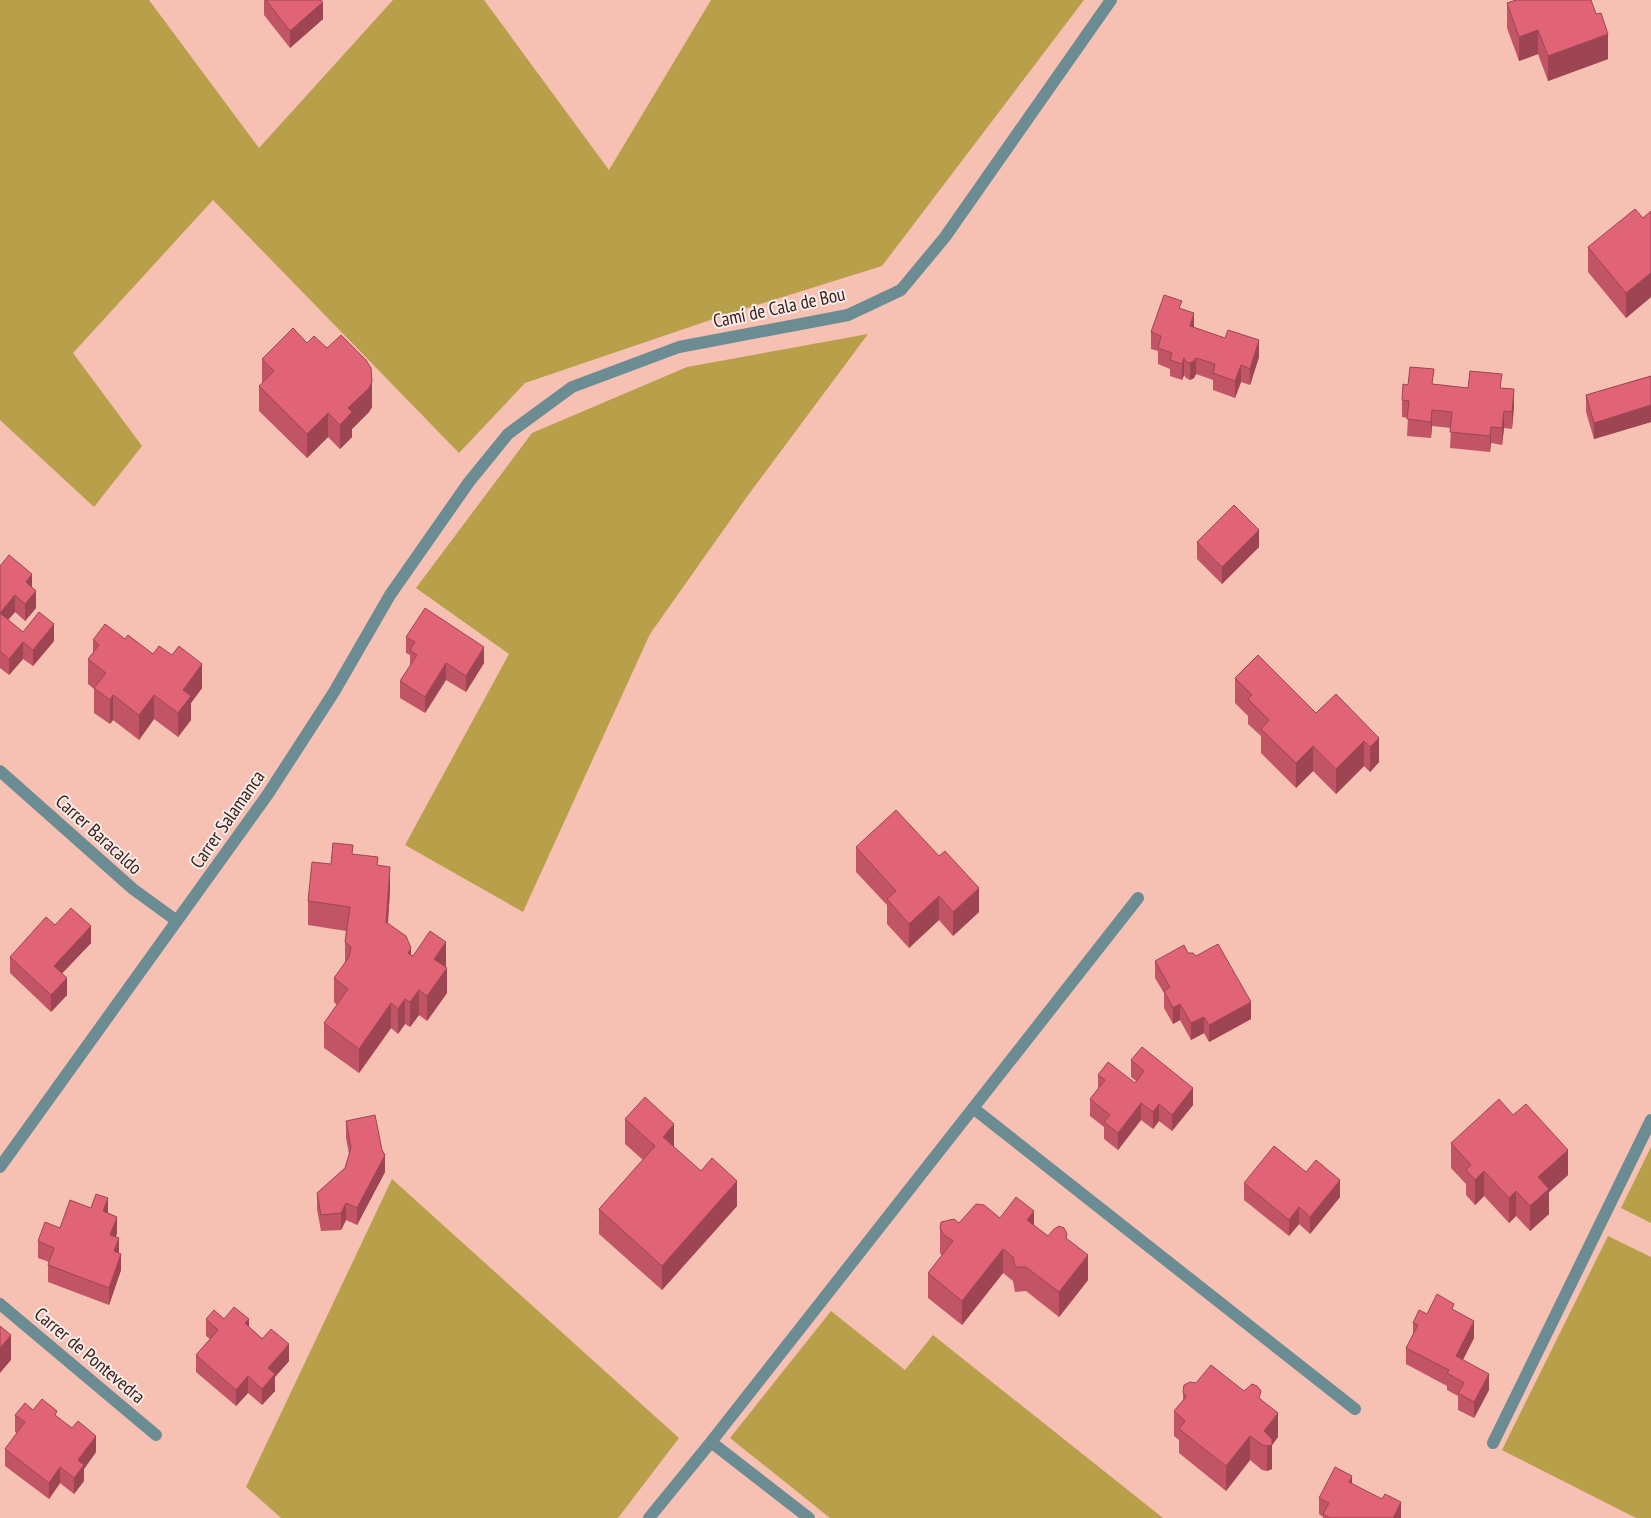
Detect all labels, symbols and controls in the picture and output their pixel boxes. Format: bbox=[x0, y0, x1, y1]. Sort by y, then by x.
street label: Camí de Cala de Bou bbox=[711, 281, 847, 333]
street label: Carrer Salamanca bbox=[184, 765, 270, 873]
street label: Carrer Baracaldo bbox=[51, 789, 147, 879]
street label: Carrer de Pontevedra bbox=[30, 1302, 150, 1408]

